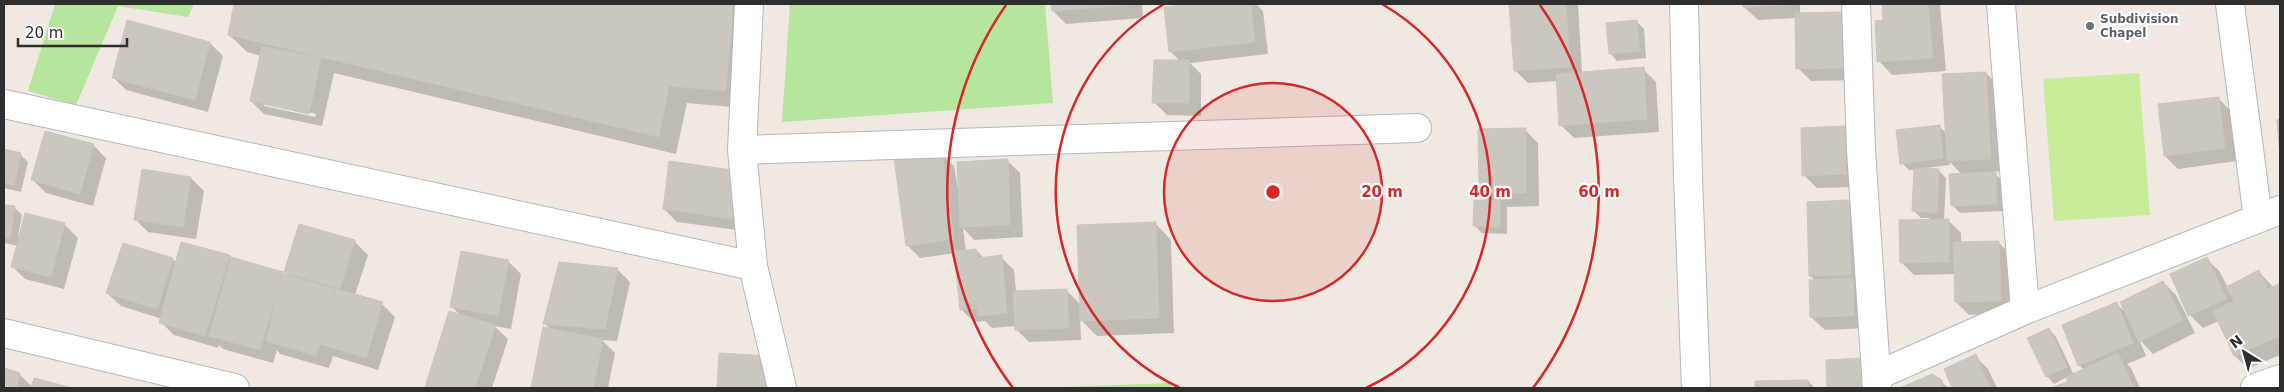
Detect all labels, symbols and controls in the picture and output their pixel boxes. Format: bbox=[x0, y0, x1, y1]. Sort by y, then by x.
place label: Subdivision Chapel bbox=[2100, 12, 2178, 40]
scale bar bbox=[18, 15, 126, 47]
marker: Subdivision Chapel bbox=[2084, 20, 2096, 32]
text: 20 m bbox=[25, 24, 63, 42]
centre of rings bbox=[1264, 183, 1282, 201]
text: 20 m bbox=[1361, 183, 1403, 201]
text: 40 m bbox=[1469, 183, 1511, 201]
text: 60 m bbox=[1578, 183, 1620, 201]
north arrow bbox=[2219, 327, 2269, 377]
text: N bbox=[2227, 332, 2246, 352]

